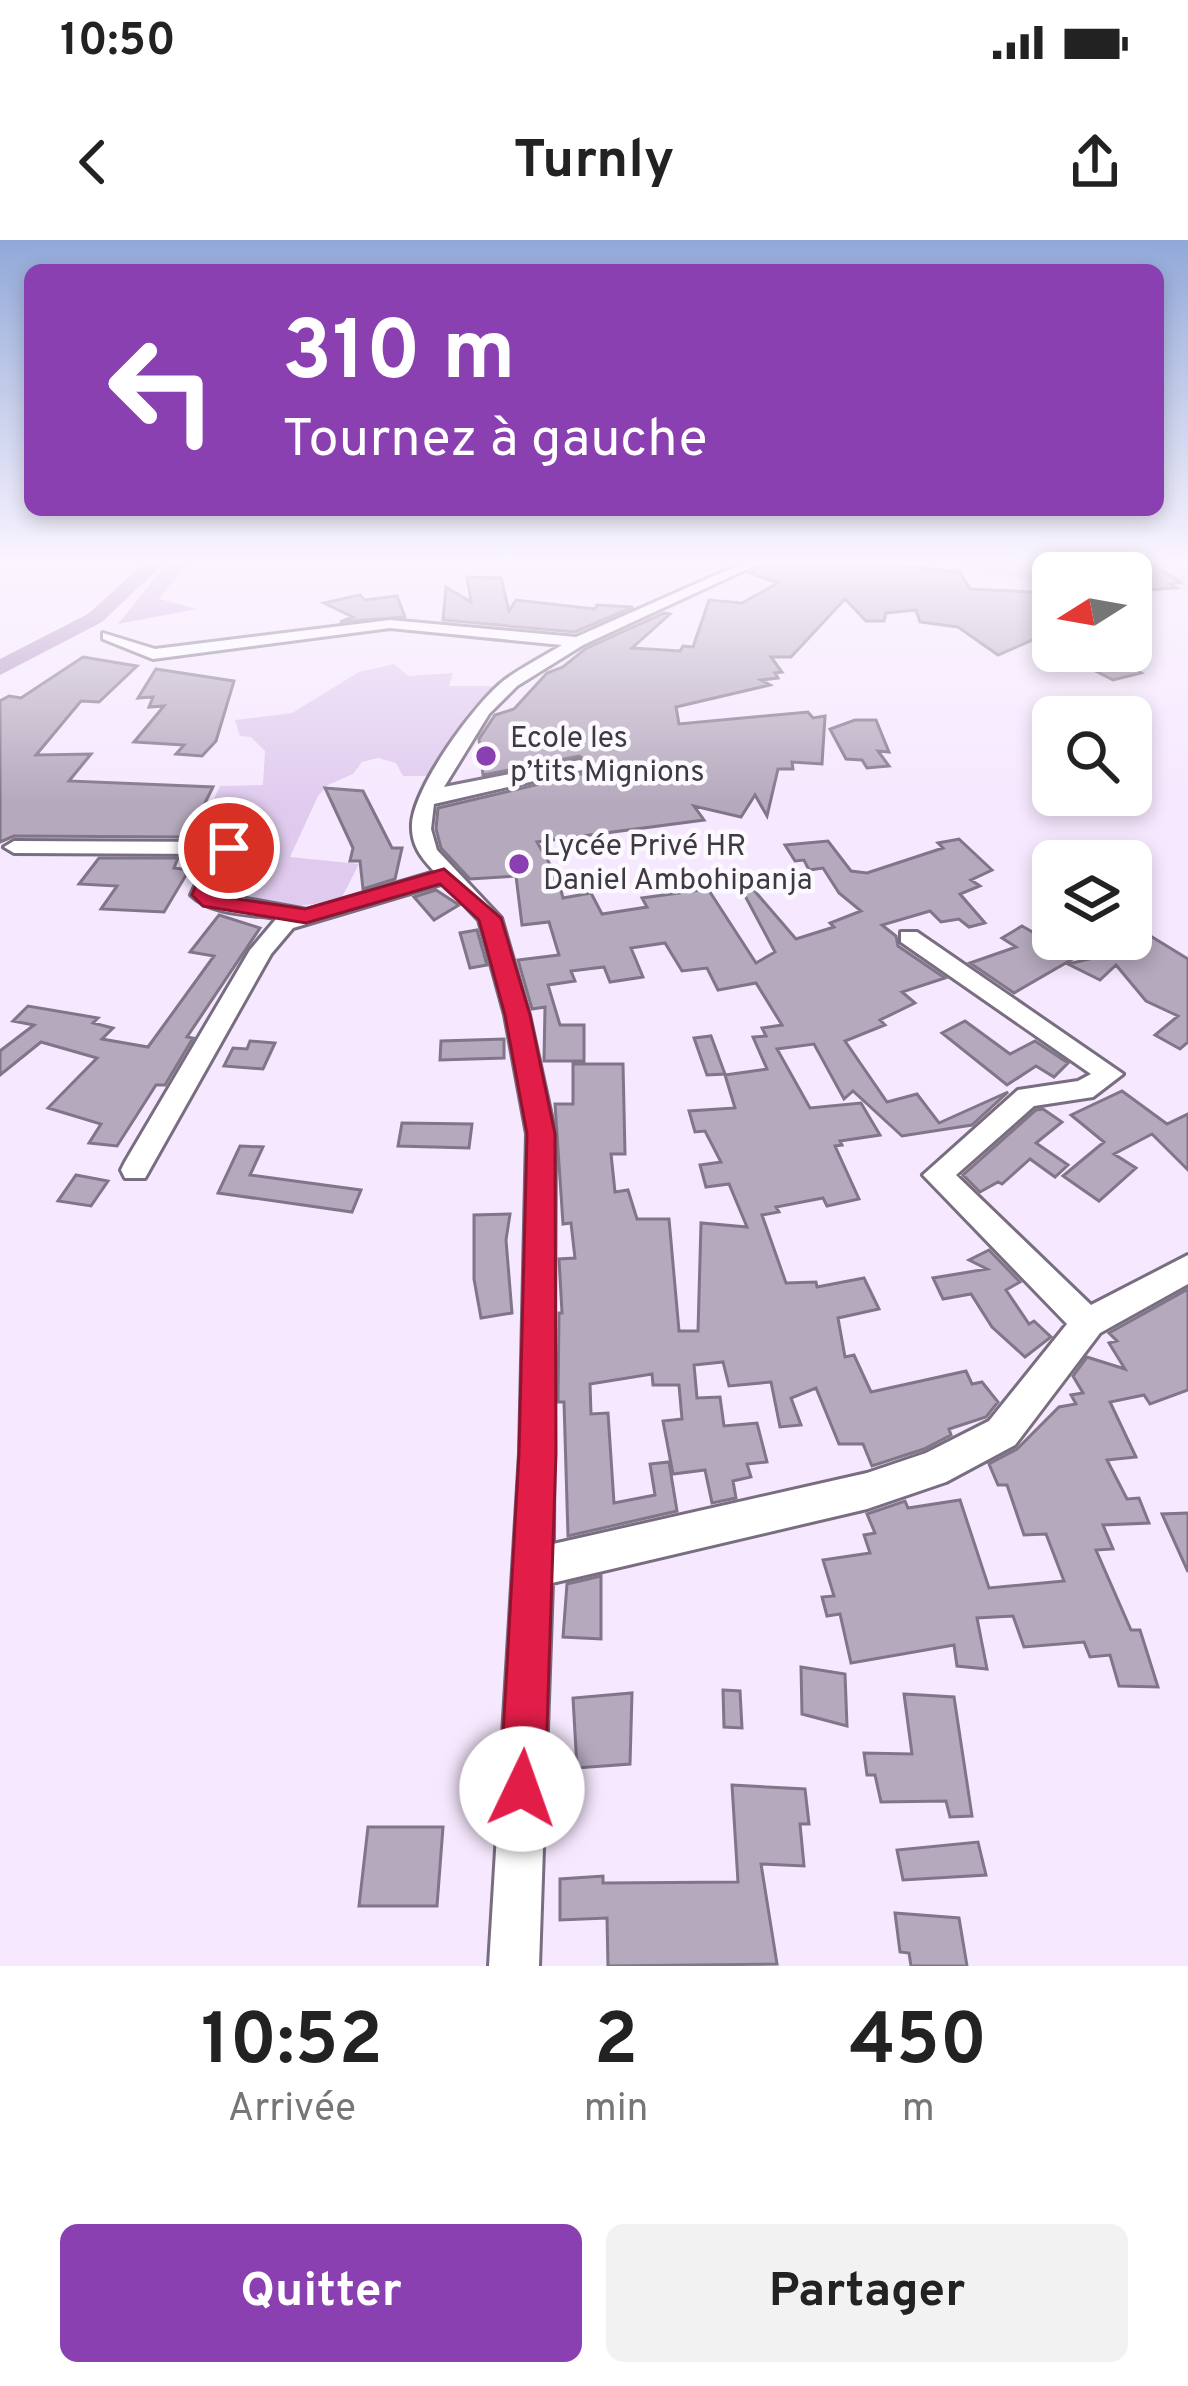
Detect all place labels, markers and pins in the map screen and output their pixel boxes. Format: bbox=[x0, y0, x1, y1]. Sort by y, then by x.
place label: Ecole les p’tits Mignions bbox=[510, 721, 705, 792]
marker: Ecole les p’tits Mignions bbox=[473, 743, 499, 769]
pin bbox=[178, 797, 280, 899]
place label: Lycée Privé HR Daniel Ambohipanja bbox=[543, 829, 813, 900]
marker: Lycée Privé HR Daniel Ambohipanja bbox=[506, 851, 532, 877]

